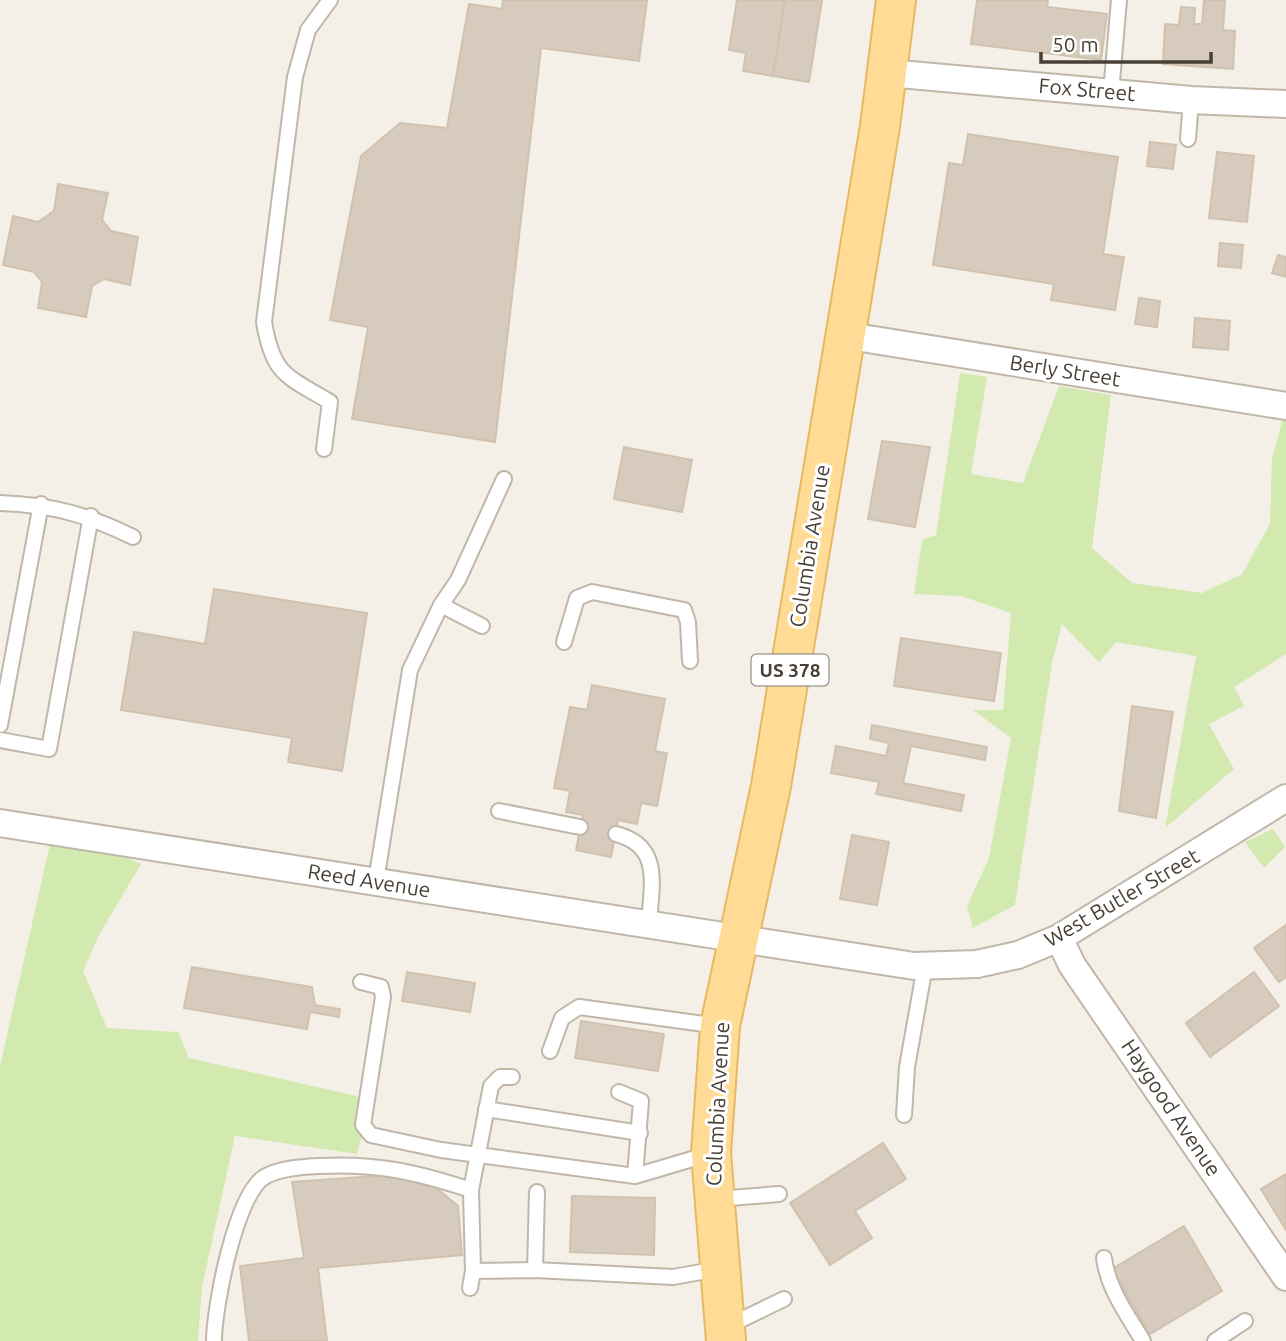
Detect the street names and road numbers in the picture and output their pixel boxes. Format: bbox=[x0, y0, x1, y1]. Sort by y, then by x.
street label: Fox Street bbox=[1038, 73, 1137, 105]
street label: Berly Street bbox=[1008, 349, 1122, 391]
street label: Columbia Avenue bbox=[784, 463, 834, 629]
road number: US 378 bbox=[752, 654, 828, 685]
street label: West Butler Street bbox=[1040, 843, 1203, 951]
street label: Reed Avenue bbox=[306, 858, 432, 902]
street label: Columbia Avenue bbox=[701, 1021, 733, 1187]
street label: Haygood Avenue bbox=[1117, 1034, 1227, 1180]

